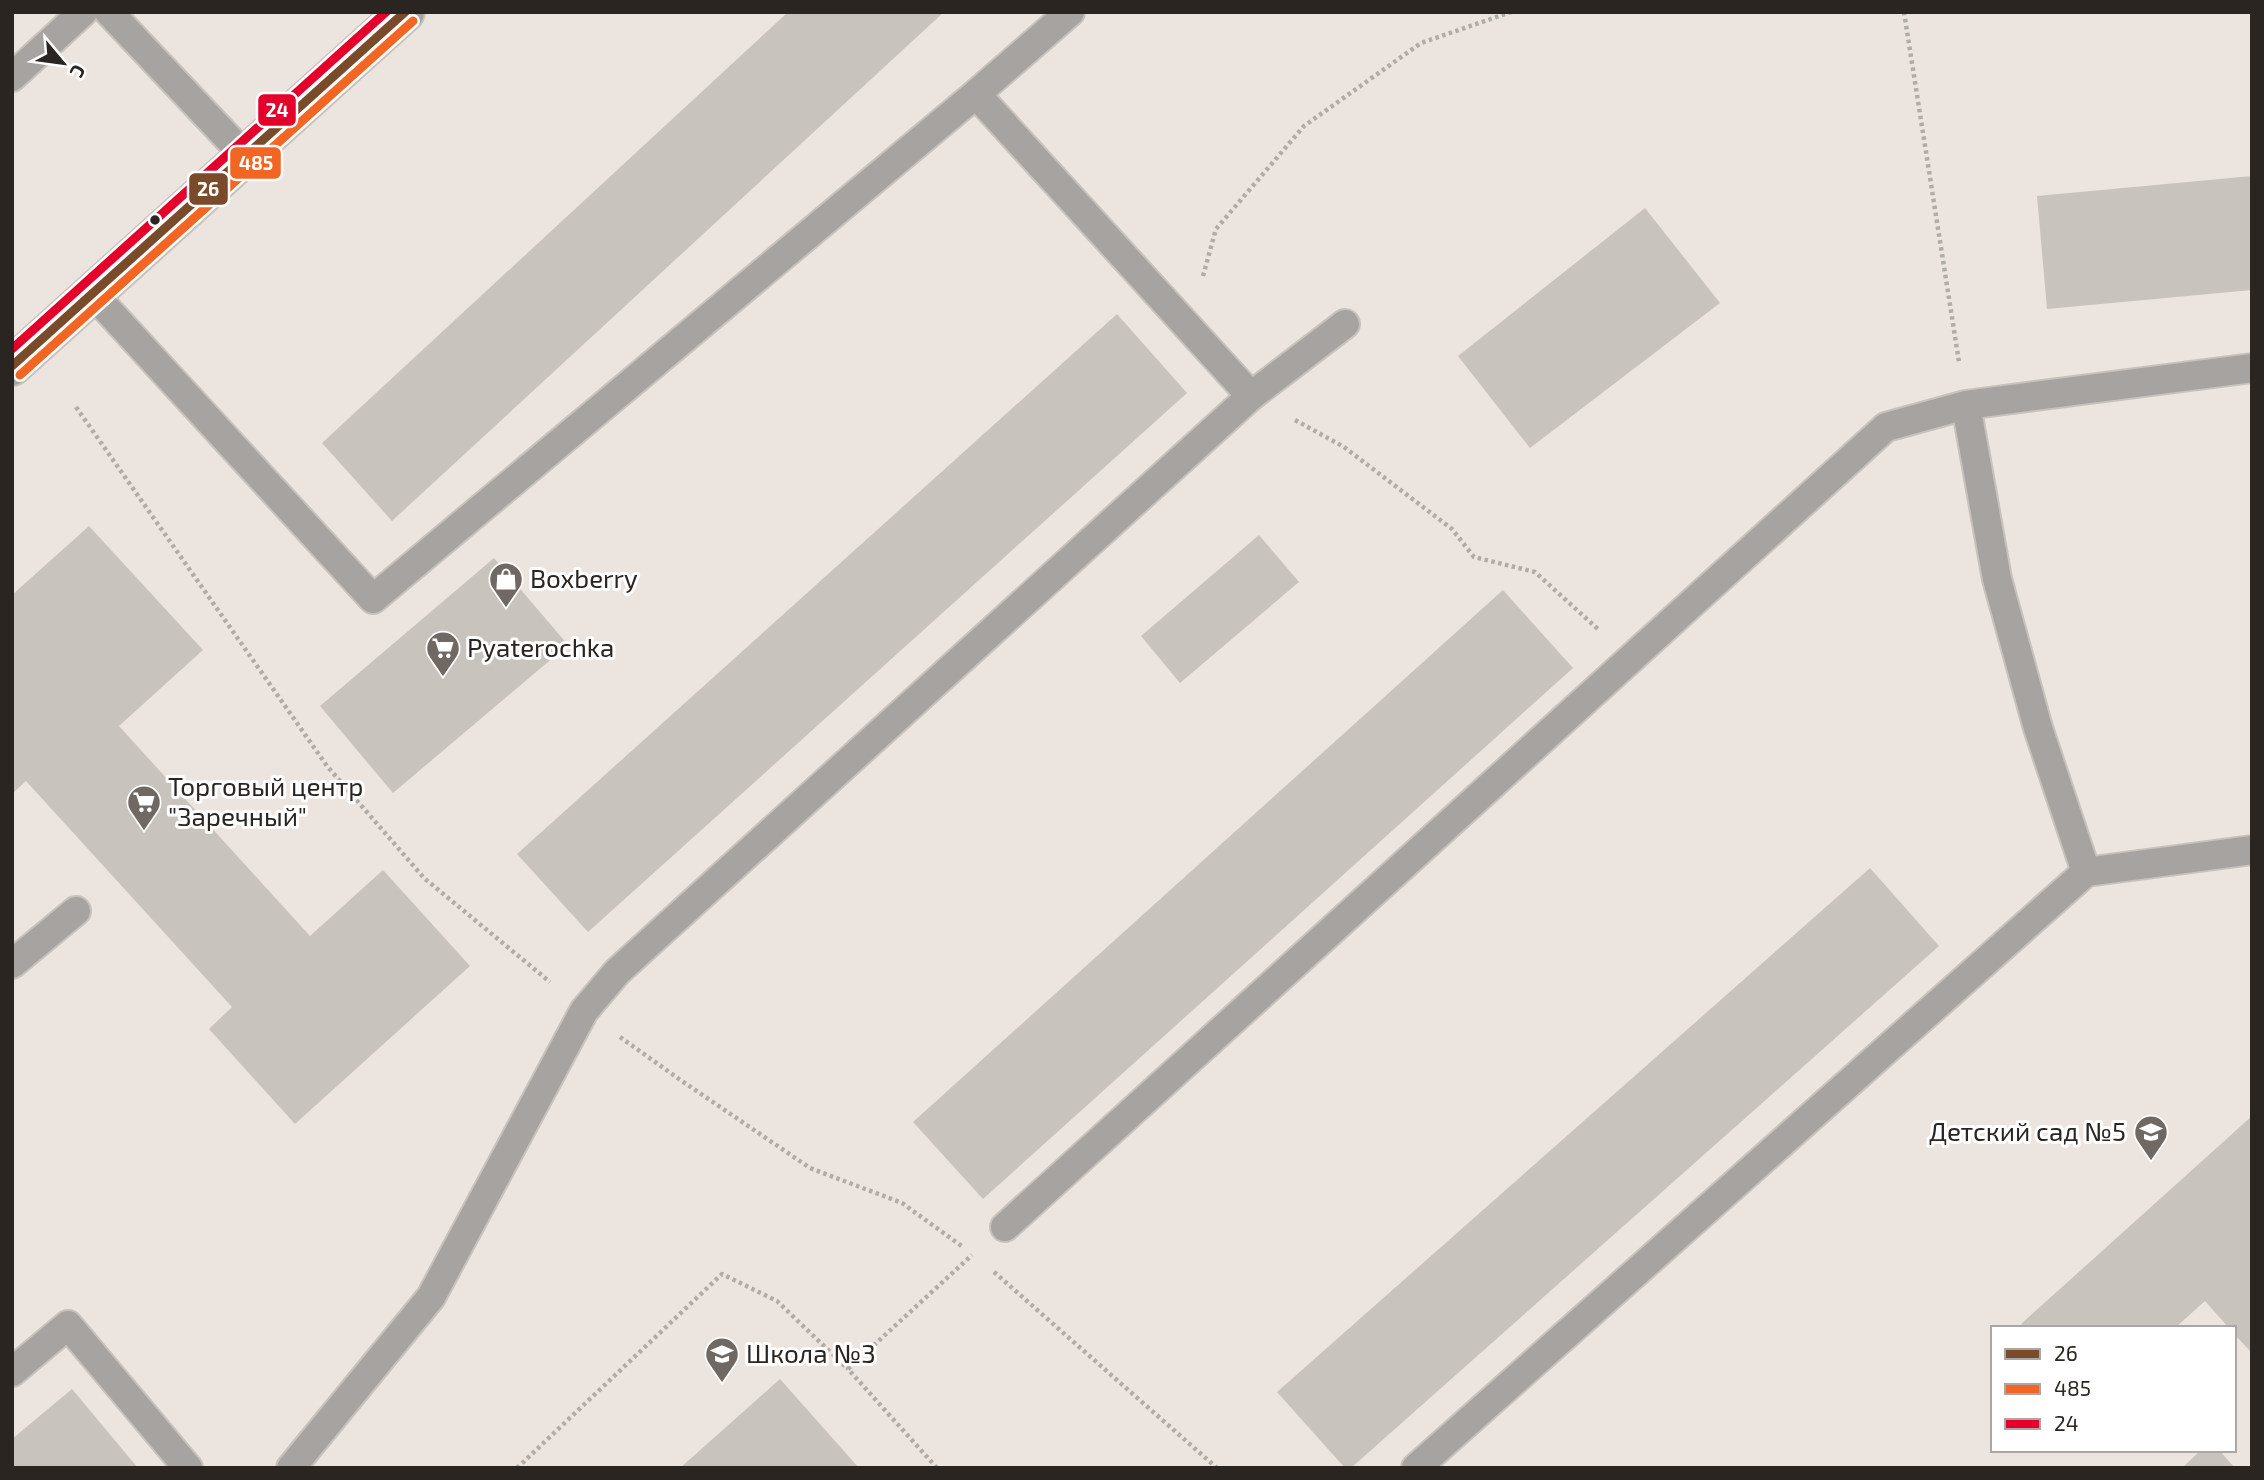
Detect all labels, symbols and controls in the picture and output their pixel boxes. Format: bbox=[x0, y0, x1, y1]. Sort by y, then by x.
north arrow bbox=[28, 28, 98, 98]
text: С bbox=[66, 61, 91, 82]
line badge: 24 bbox=[257, 93, 297, 127]
text: 24 bbox=[265, 98, 289, 121]
line badge: 485 bbox=[229, 146, 282, 180]
text: 485 bbox=[239, 151, 273, 174]
line badge: 26 bbox=[188, 172, 229, 206]
text: 26 bbox=[197, 177, 219, 200]
unlabelled marker bbox=[148, 213, 162, 227]
shop icon: Boxberry bbox=[487, 560, 525, 609]
place label: Boxberry bbox=[530, 562, 638, 593]
supermarket icon: Pyaterochka bbox=[424, 629, 462, 678]
place label: Pyaterochka bbox=[467, 631, 614, 662]
place label: Торговый центр "Заречный" bbox=[168, 770, 363, 831]
supermarket icon: Торговый центр "Заречный" bbox=[125, 783, 163, 832]
school or university icon: Детский сад №5 bbox=[2132, 1113, 2170, 1162]
place label: Детский сад №5 bbox=[1929, 1115, 2126, 1146]
legend bbox=[1991, 1326, 2236, 1452]
school or university icon: Школа №3 bbox=[703, 1335, 741, 1384]
place label: Школа №3 bbox=[746, 1337, 876, 1368]
text: 26 bbox=[2054, 1340, 2078, 1365]
text: 485 bbox=[2054, 1375, 2091, 1400]
text: 24 bbox=[2054, 1410, 2079, 1435]

